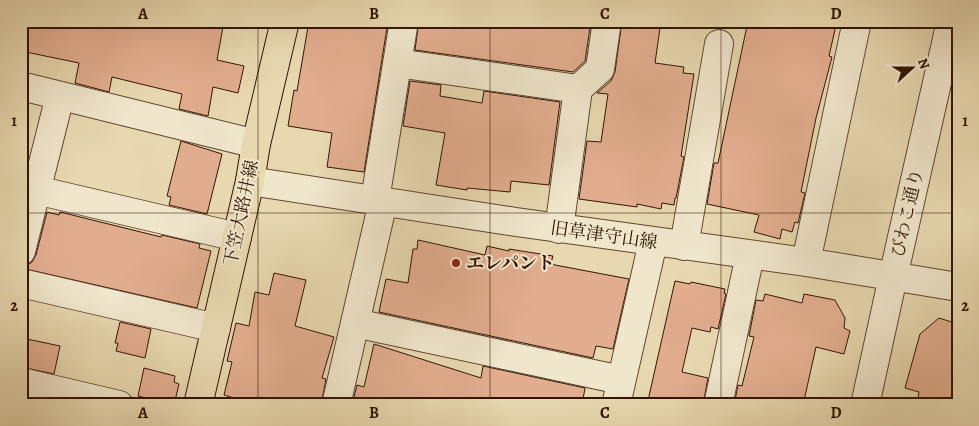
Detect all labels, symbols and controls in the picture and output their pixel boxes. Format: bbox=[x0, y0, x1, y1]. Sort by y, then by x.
text: A bbox=[137, 3, 149, 25]
text: B bbox=[369, 3, 379, 25]
text: C bbox=[600, 3, 610, 25]
text: D bbox=[830, 3, 842, 25]
north arrow bbox=[886, 42, 936, 92]
text: N bbox=[913, 55, 934, 72]
text: 1 bbox=[11, 110, 17, 132]
text: 1 bbox=[962, 110, 968, 132]
street label: 下笠大路井線 bbox=[218, 158, 264, 268]
street label: びわこ通り bbox=[885, 166, 929, 260]
street label: 旧草津守山線 bbox=[549, 216, 659, 254]
place label: エレパント bbox=[466, 251, 555, 275]
marker: エレパント bbox=[450, 257, 462, 269]
text: 2 bbox=[10, 295, 18, 317]
text: 2 bbox=[961, 295, 969, 317]
text: A bbox=[137, 402, 149, 424]
text: B bbox=[369, 402, 379, 424]
text: C bbox=[600, 402, 610, 424]
text: D bbox=[830, 402, 842, 424]

